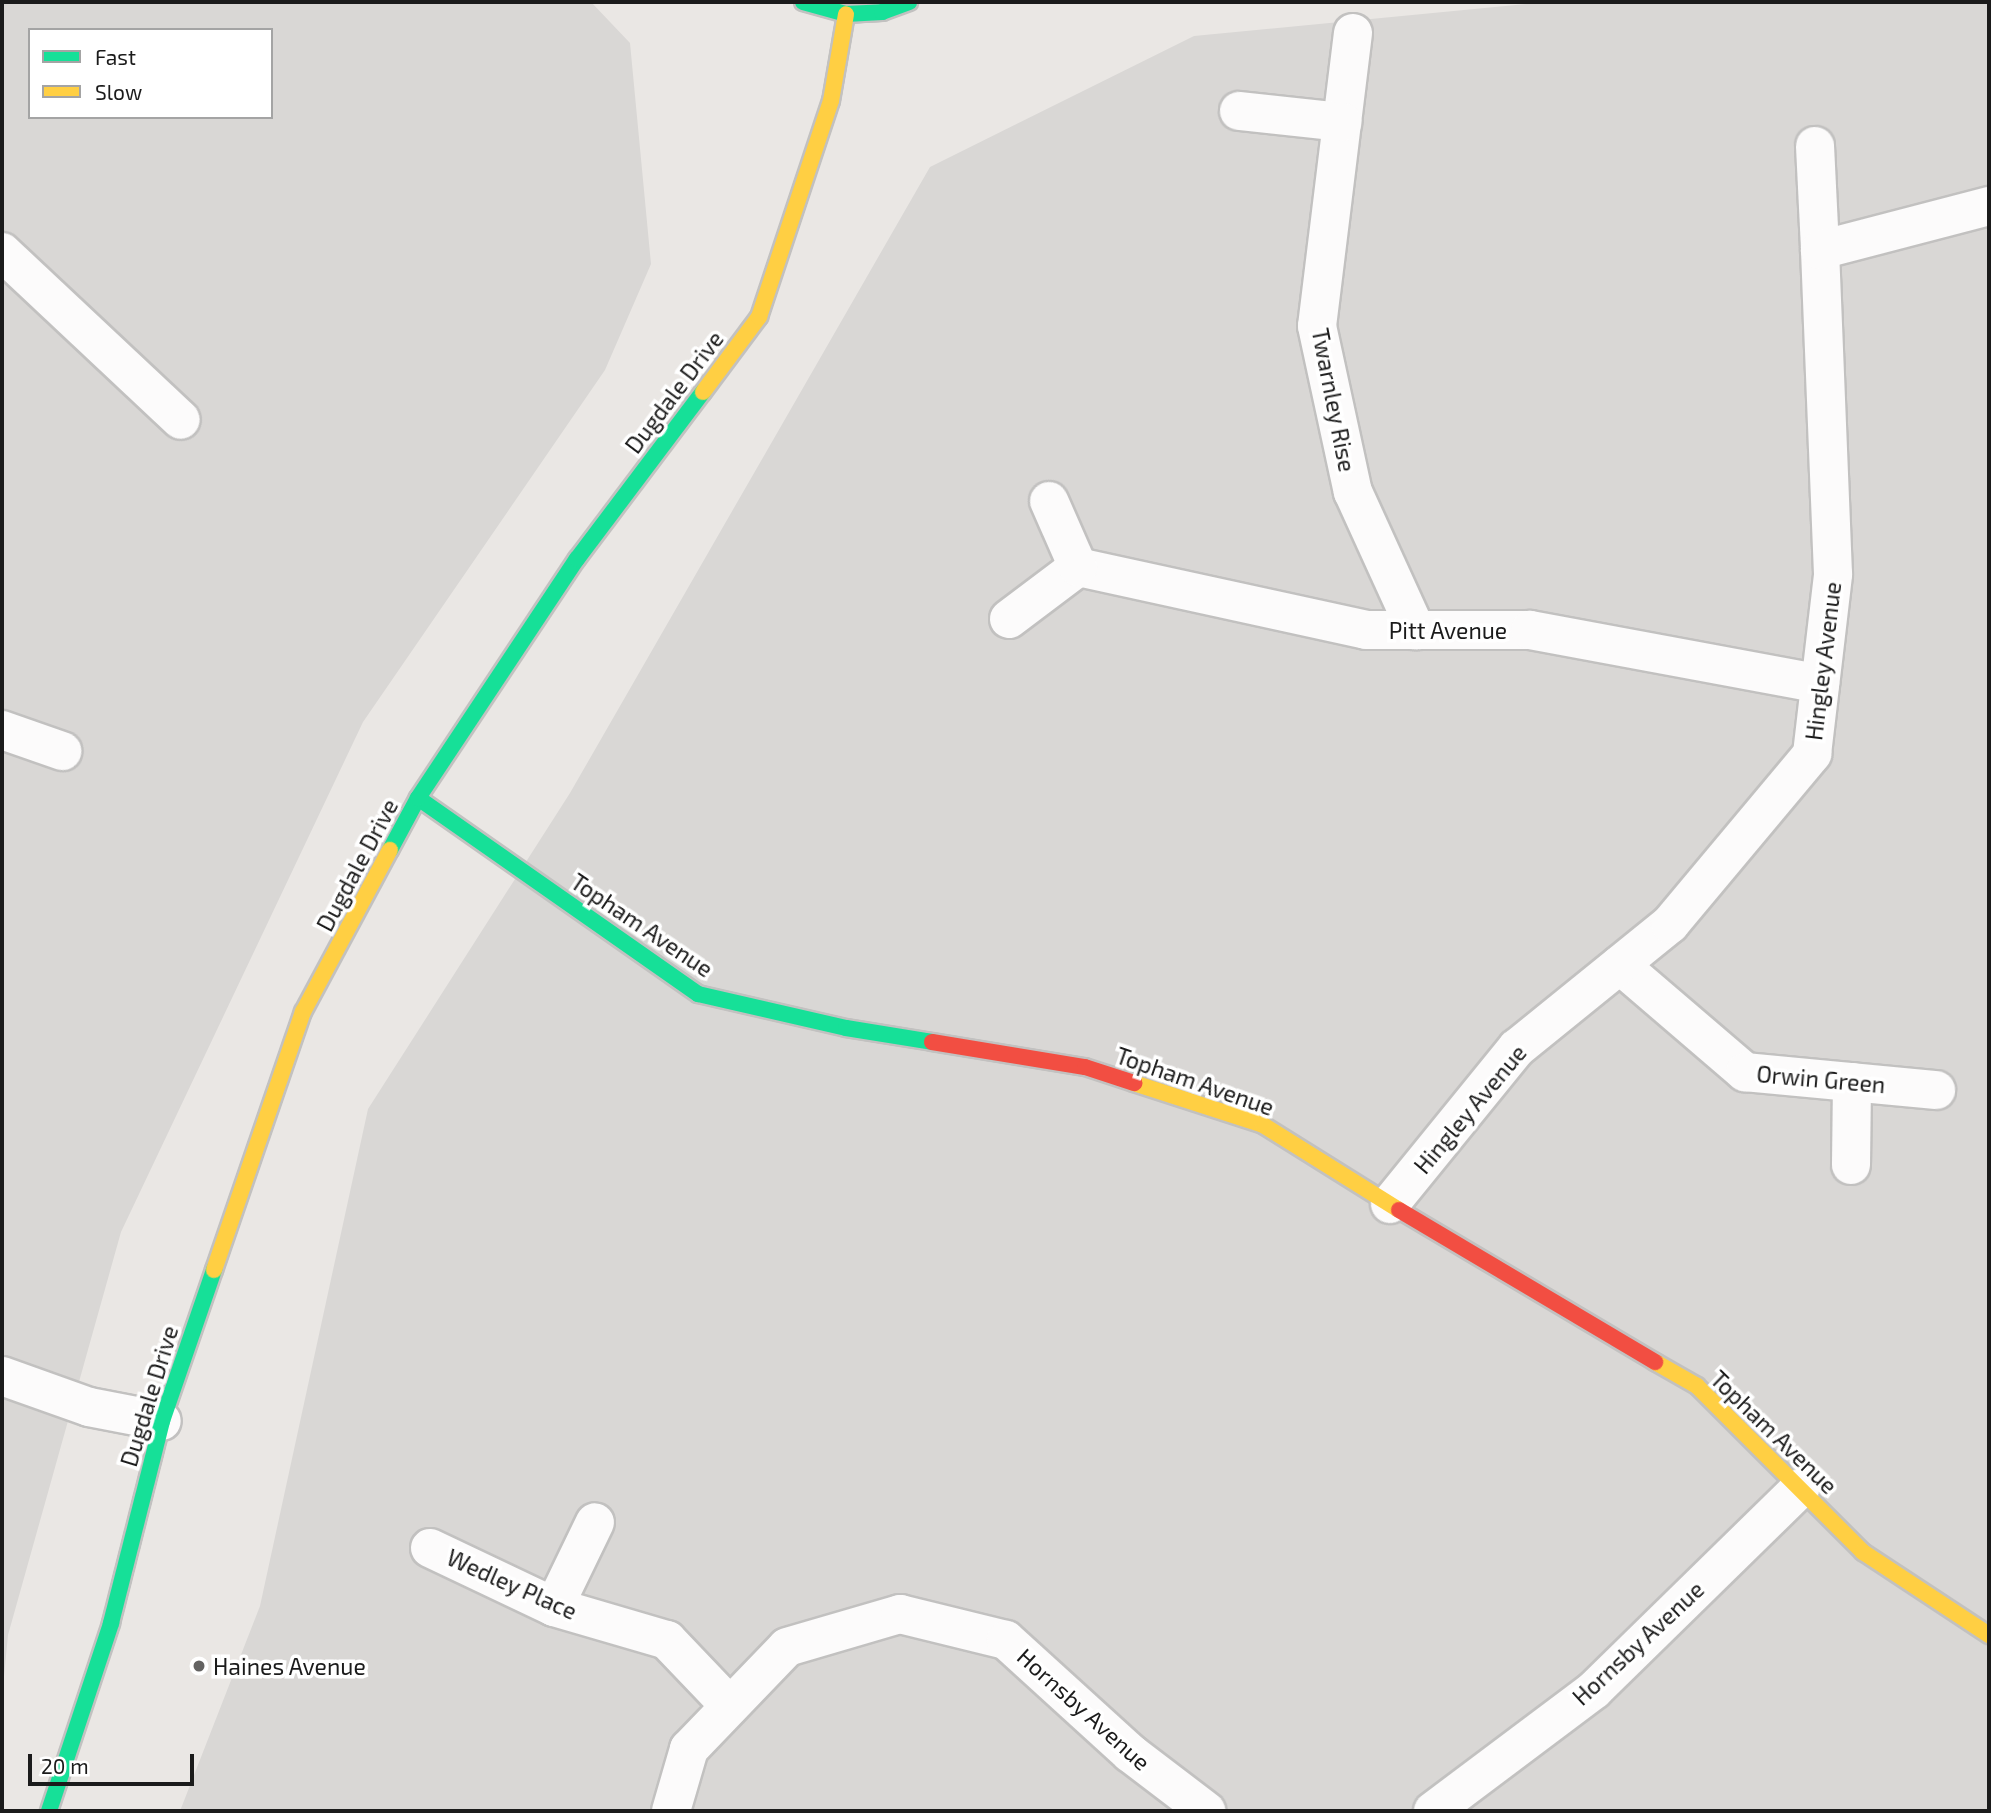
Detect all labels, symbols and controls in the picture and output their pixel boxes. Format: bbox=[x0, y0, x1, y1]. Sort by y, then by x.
legend bbox=[28, 28, 273, 119]
text: Fast bbox=[95, 44, 136, 69]
text: Slow bbox=[95, 79, 142, 104]
street label: Dugdale Drive bbox=[619, 325, 729, 459]
street label: Twarnley Rise bbox=[1307, 326, 1361, 474]
street label: Hingley Avenue bbox=[1800, 580, 1846, 742]
street label: Pitt Avenue bbox=[1388, 616, 1508, 644]
street label: Dugdale Drive bbox=[311, 794, 403, 936]
street label: Topham Avenue bbox=[566, 867, 718, 983]
street label: Hingley Avenue bbox=[1408, 1039, 1532, 1179]
street label: Topham Avenue bbox=[1112, 1041, 1278, 1121]
street label: Orwin Green bbox=[1755, 1060, 1887, 1098]
street label: Dugdale Drive bbox=[114, 1322, 184, 1470]
street label: Topham Avenue bbox=[1705, 1365, 1843, 1499]
street label: Wedley Place bbox=[443, 1543, 581, 1625]
street label: Hornsby Avenue bbox=[1566, 1575, 1710, 1711]
street label: Hornsby Avenue bbox=[1012, 1642, 1156, 1776]
place label: Haines Avenue bbox=[213, 1652, 366, 1680]
marker: Haines Avenue bbox=[191, 1658, 207, 1674]
scale bar bbox=[32, 1740, 198, 1784]
text: 20 m bbox=[41, 1753, 89, 1778]

